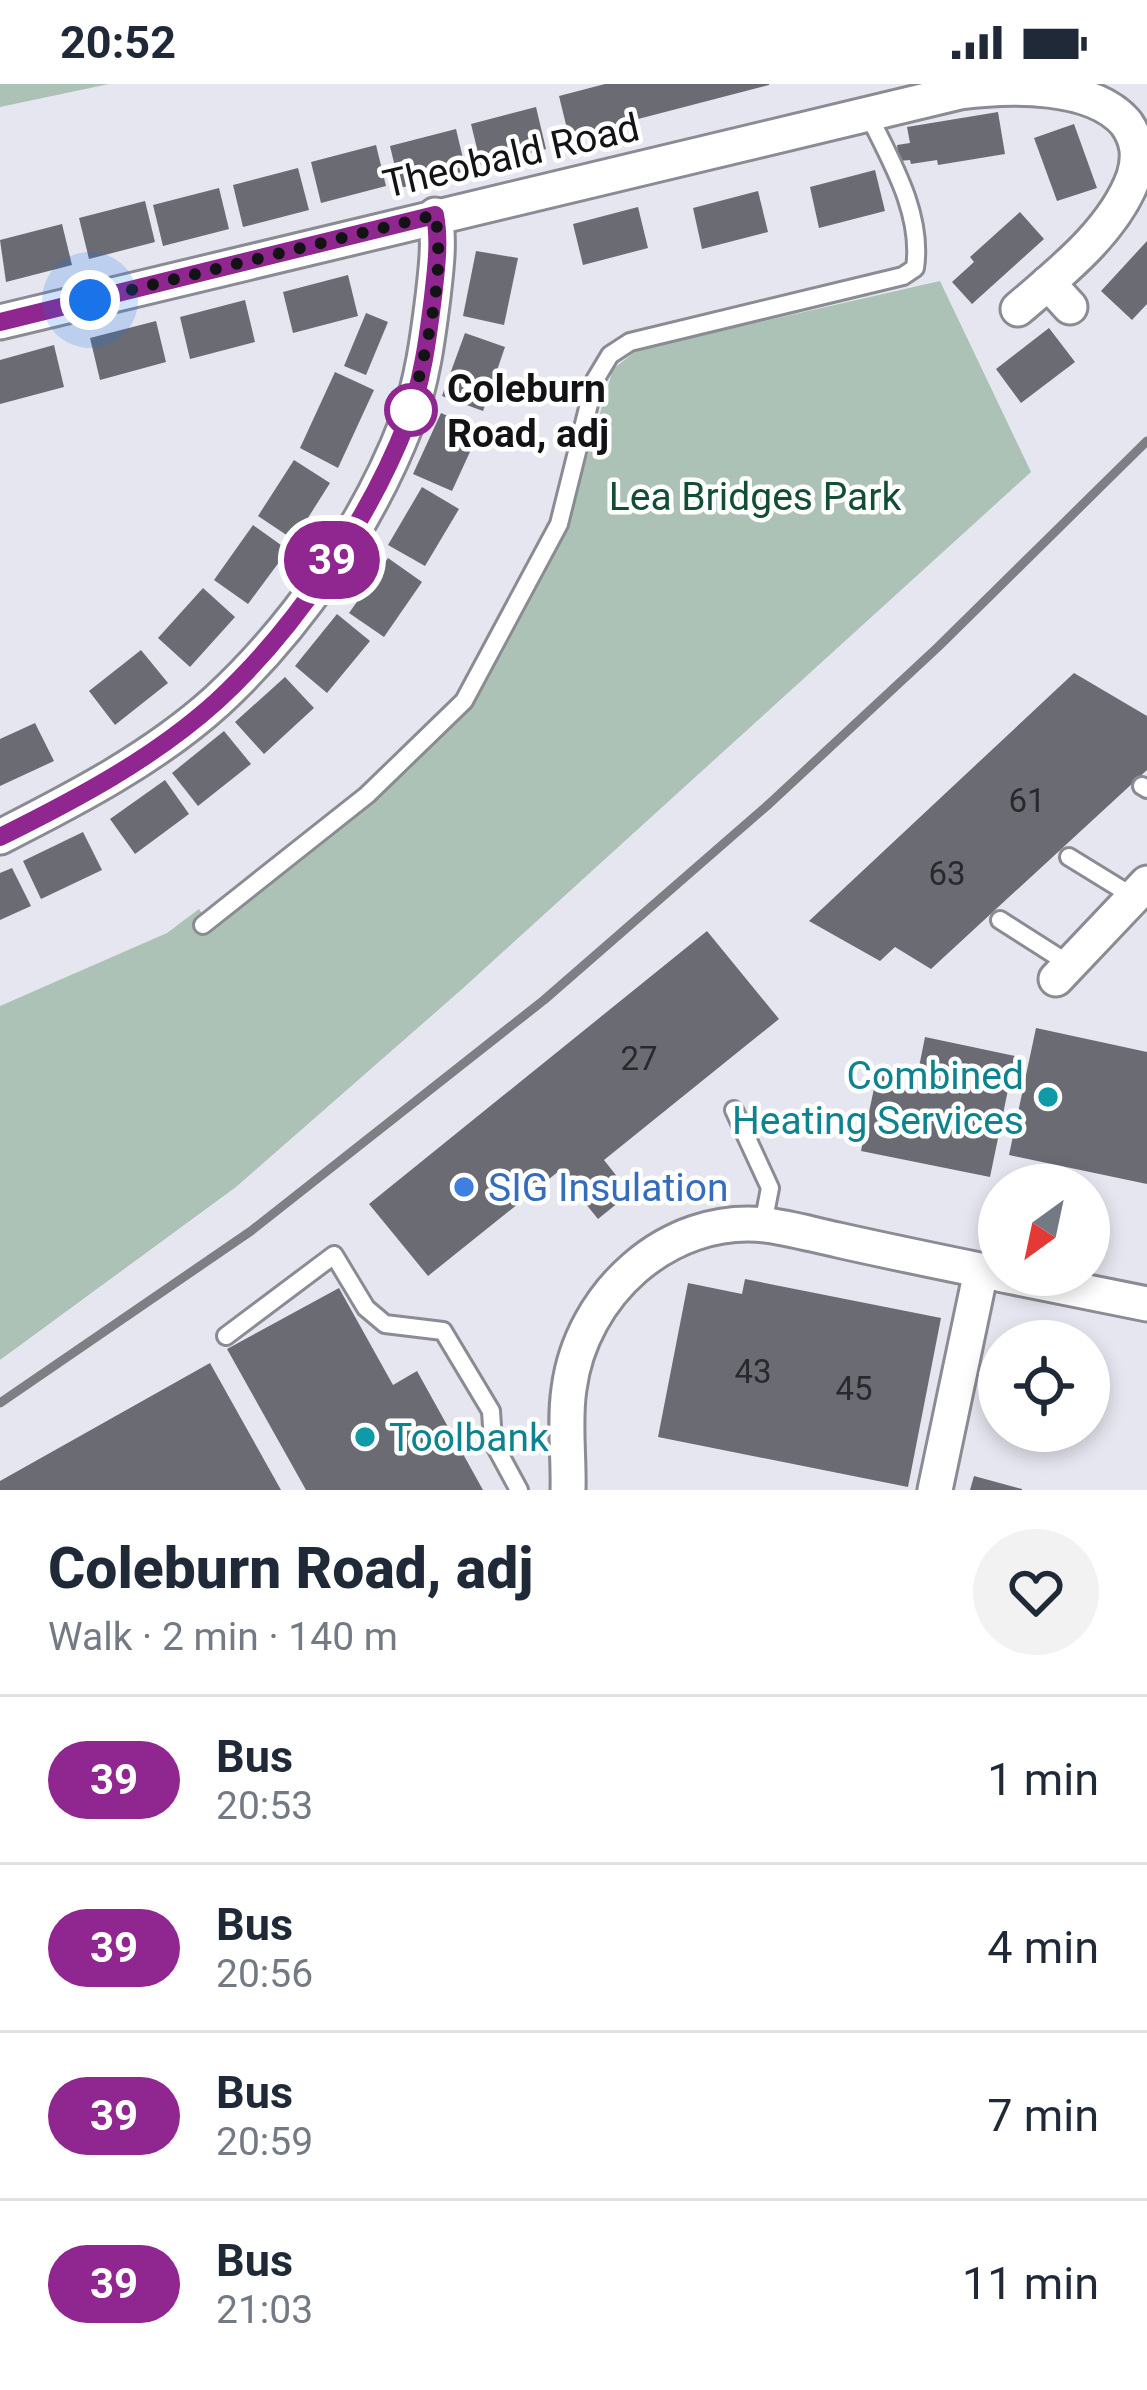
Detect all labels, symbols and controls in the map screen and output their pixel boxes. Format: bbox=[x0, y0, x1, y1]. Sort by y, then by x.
text: 20:52 bbox=[60, 16, 176, 69]
street label: Theobald Road bbox=[379, 104, 644, 208]
your location bbox=[60, 270, 120, 330]
place label: Coleburn Road, adj bbox=[447, 366, 609, 457]
marker: Coleburn Road, adj bbox=[386, 385, 436, 435]
park label: Lea Bridges Park bbox=[609, 474, 901, 520]
line badge: 39 bbox=[278, 521, 386, 599]
text: 39 bbox=[308, 535, 356, 584]
house number: 61 bbox=[1008, 781, 1046, 820]
house number: 63 bbox=[928, 854, 966, 893]
house number: 27 bbox=[620, 1039, 658, 1078]
place label: Combined Heating Services bbox=[732, 1053, 1024, 1144]
marker: Combined Heating Services bbox=[1035, 1084, 1061, 1110]
north arrow bbox=[978, 1164, 1110, 1296]
map controls bbox=[978, 1164, 1110, 1452]
place label: SIG Insulation bbox=[488, 1165, 729, 1211]
marker: SIG Insulation bbox=[451, 1174, 477, 1200]
button: locate bbox=[978, 1320, 1110, 1452]
house number: 43 bbox=[734, 1352, 772, 1391]
house number: 45 bbox=[835, 1369, 873, 1408]
place label: Toolbank bbox=[389, 1415, 549, 1461]
marker: Toolbank bbox=[352, 1424, 378, 1450]
button: heart bbox=[973, 1529, 1099, 1655]
text: Coleburn Road, adj bbox=[48, 1535, 533, 1602]
text: Walk · 2 min · 140 m bbox=[48, 1614, 398, 1660]
text: Bus bbox=[216, 1730, 293, 1783]
text: 1 min bbox=[987, 1753, 1099, 1806]
text: 39 bbox=[90, 1755, 138, 1804]
text: 20:53 bbox=[216, 1783, 313, 1829]
text: Bus bbox=[216, 1898, 293, 1951]
text: 4 min bbox=[987, 1921, 1099, 1974]
text: 39 bbox=[90, 1923, 138, 1972]
text: 20:56 bbox=[216, 1951, 313, 1997]
text: Bus bbox=[216, 2066, 293, 2119]
text: 7 min bbox=[987, 2089, 1099, 2142]
text: 39 bbox=[90, 2091, 138, 2140]
text: 20:59 bbox=[216, 2119, 313, 2165]
text: Bus bbox=[216, 2234, 293, 2287]
text: 11 min bbox=[962, 2257, 1099, 2310]
text: 39 bbox=[90, 2259, 138, 2308]
text: 21:03 bbox=[216, 2287, 313, 2333]

